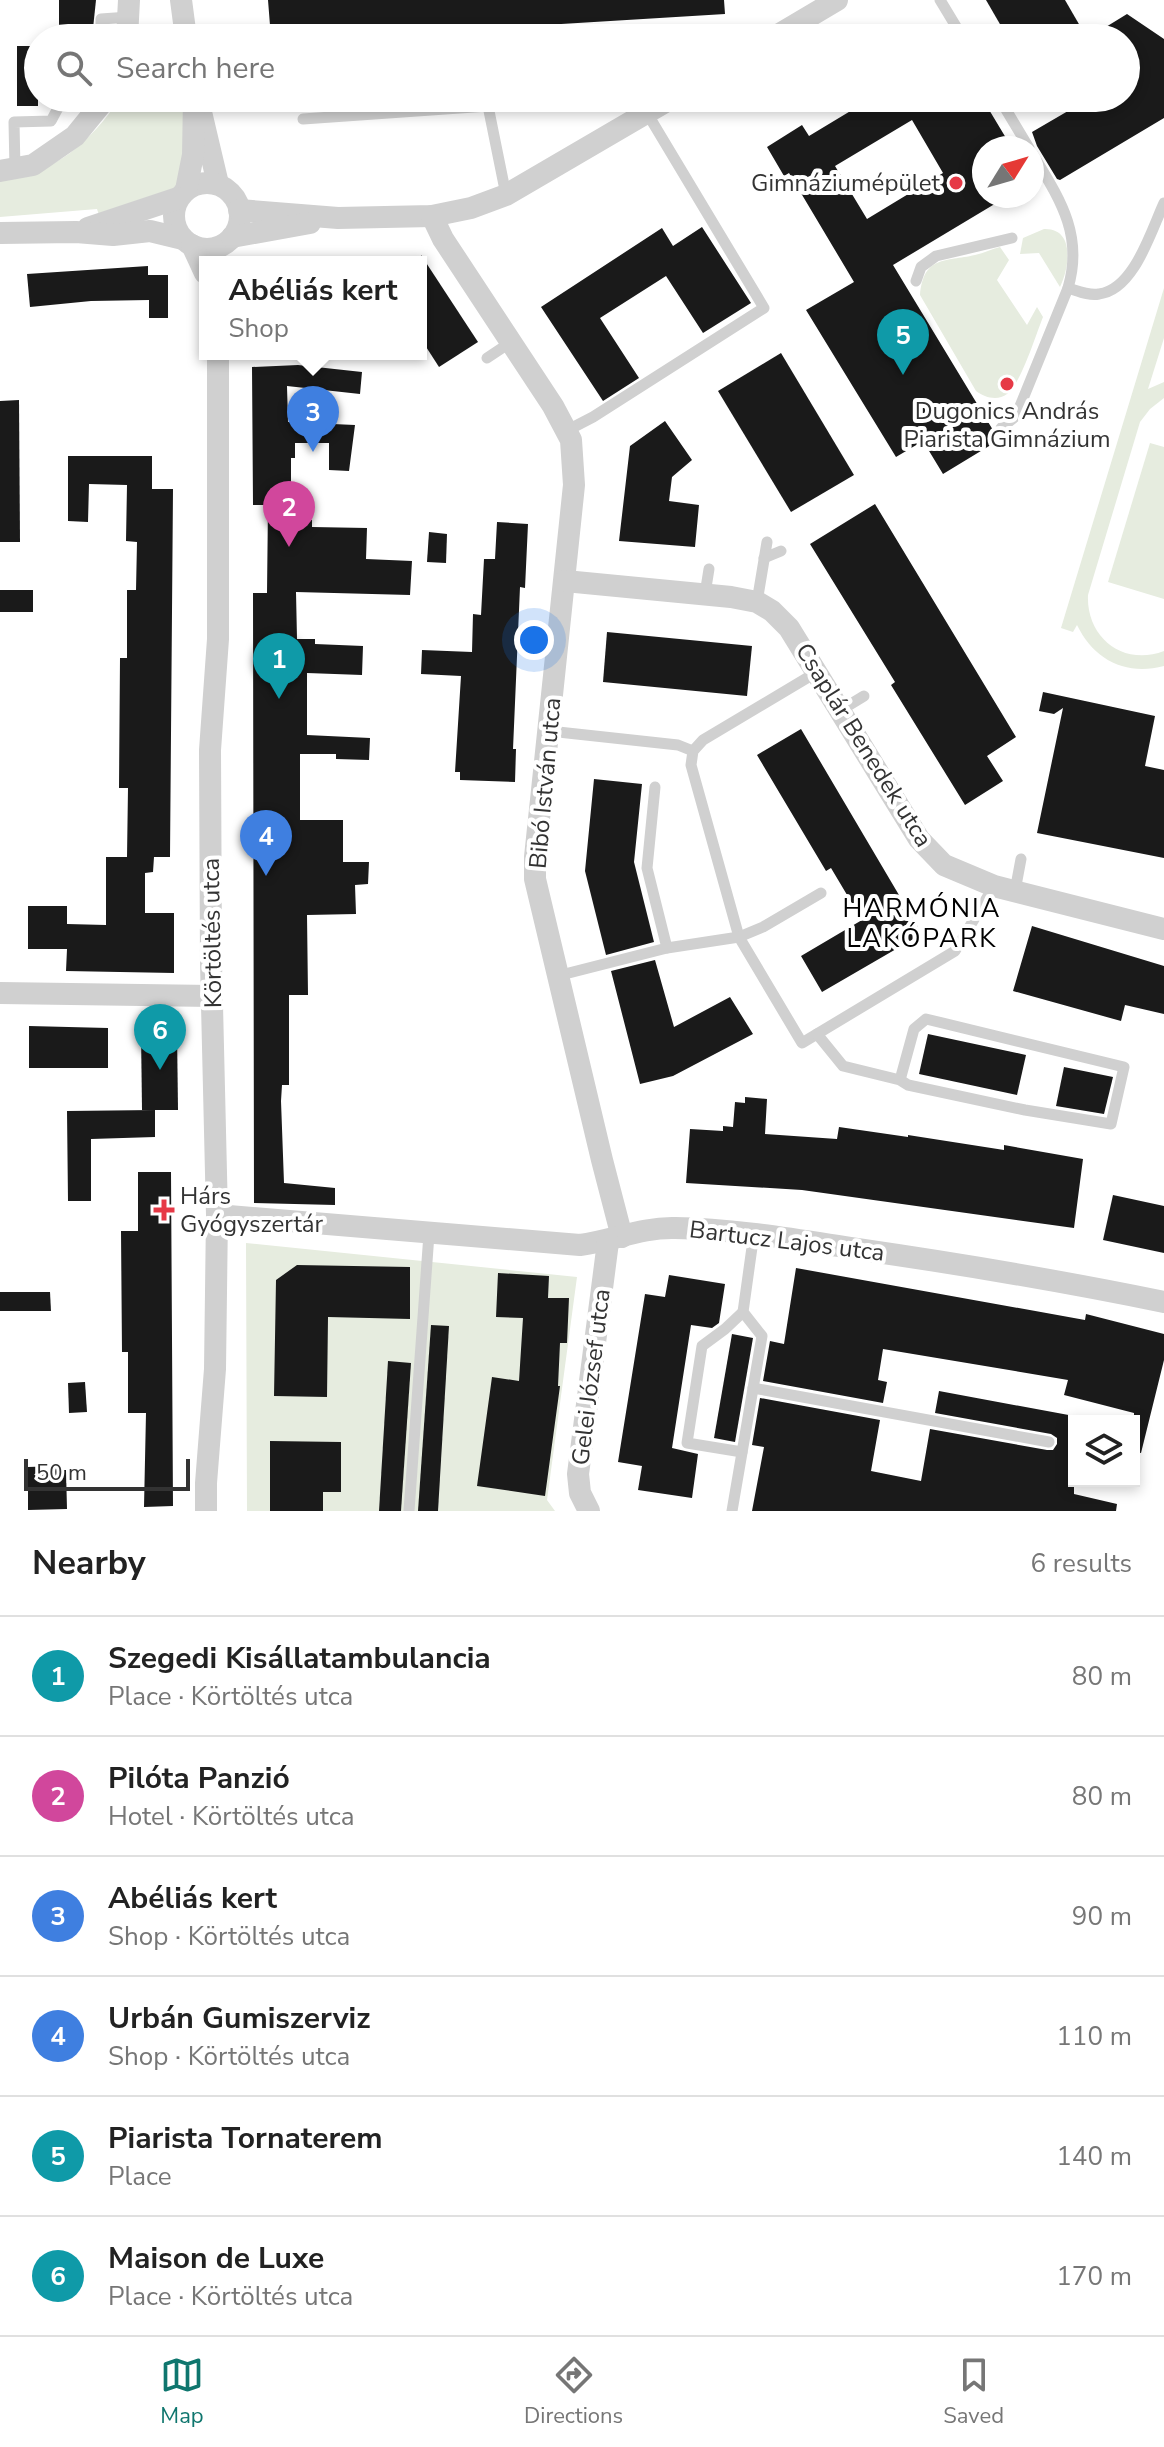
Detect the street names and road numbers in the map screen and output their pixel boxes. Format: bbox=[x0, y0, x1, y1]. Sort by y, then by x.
street label: Csaplár Benedek utca bbox=[788, 637, 940, 853]
street label: Bibó István utca bbox=[522, 696, 568, 870]
street label: Körtöltés utca bbox=[195, 858, 229, 1008]
street label: Bartucz Lajos utca bbox=[688, 1213, 886, 1269]
street label: Gelei József utca bbox=[564, 1287, 618, 1467]

